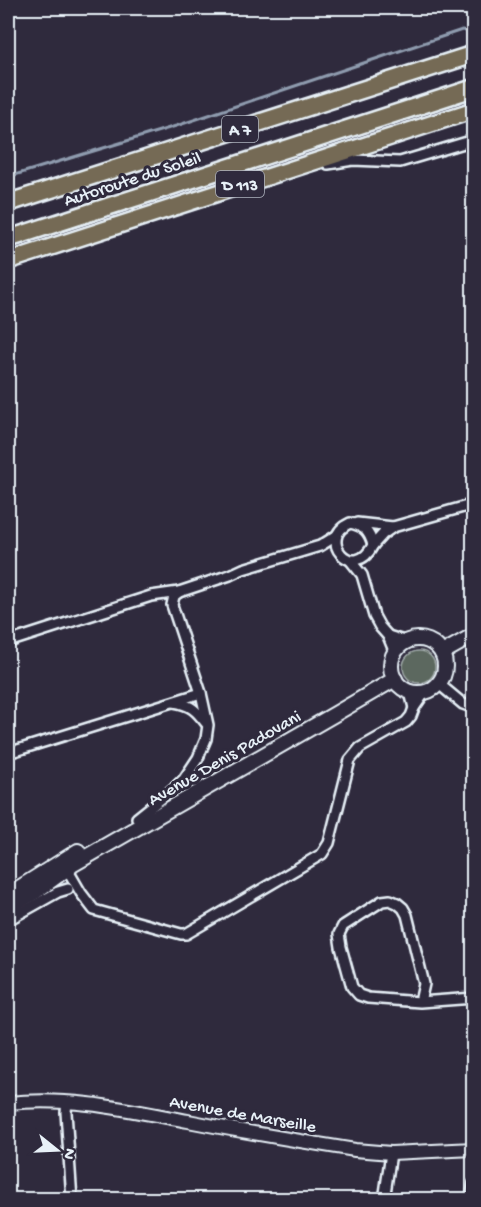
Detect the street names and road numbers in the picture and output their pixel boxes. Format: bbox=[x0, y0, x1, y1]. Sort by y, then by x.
road number: A 7 bbox=[222, 116, 258, 142]
street label: Autoroute du Soleil bbox=[62, 148, 204, 212]
road number: D 113 bbox=[216, 171, 264, 197]
street label: Avenue Denis Padovani bbox=[145, 707, 305, 812]
street label: Avenue de Marseille bbox=[168, 1092, 318, 1139]

